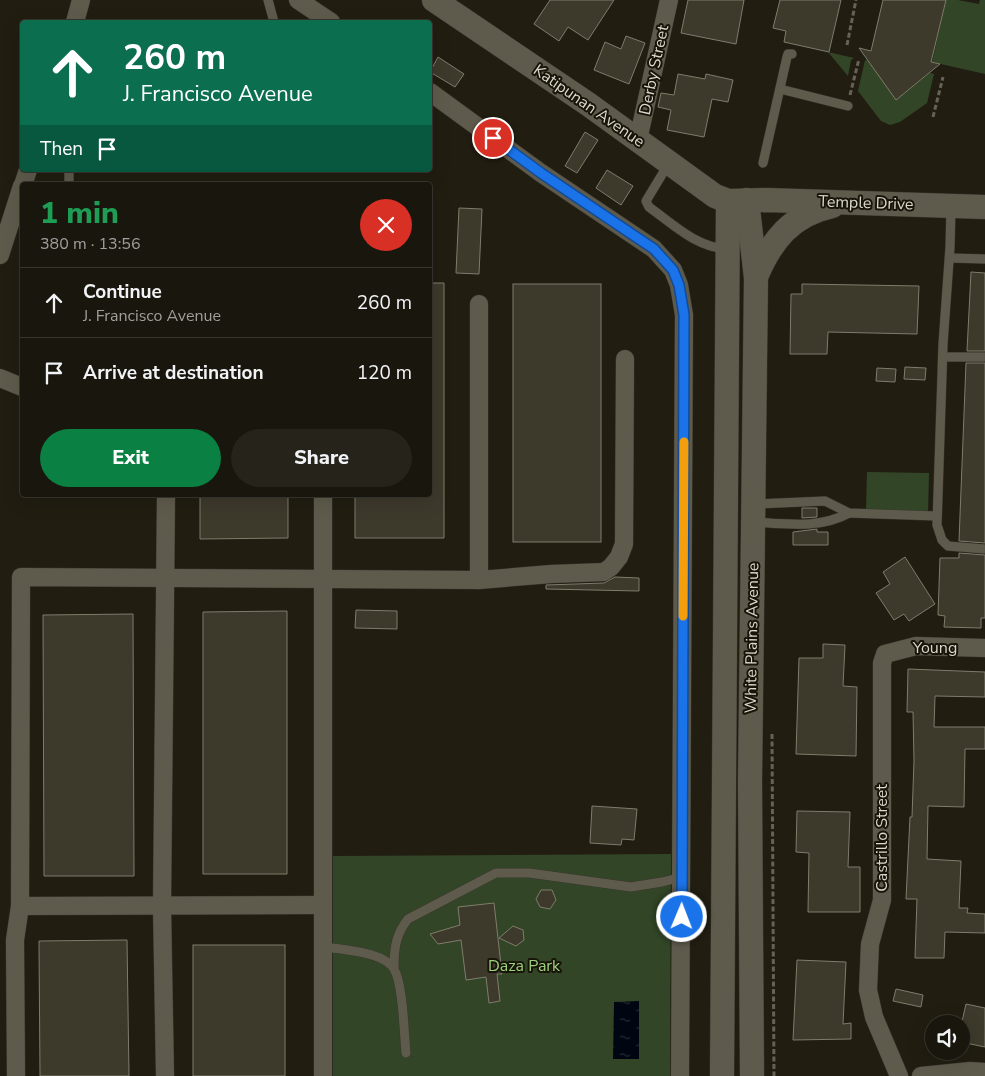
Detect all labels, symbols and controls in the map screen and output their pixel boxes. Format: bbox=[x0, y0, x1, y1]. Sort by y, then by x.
street label: Derby Street bbox=[634, 23, 674, 117]
text: 260 m bbox=[123, 34, 226, 81]
icon: ahead bbox=[40, 40, 105, 105]
street label: Katipunan Avenue bbox=[529, 59, 649, 153]
text: J. Francisco Avenue bbox=[123, 79, 313, 109]
pin bbox=[472, 117, 514, 159]
icon: arrive bbox=[479, 124, 507, 152]
icon: arrive bbox=[93, 135, 121, 163]
text: Then bbox=[40, 136, 83, 162]
street label: Temple Drive bbox=[818, 190, 914, 216]
text: 1 min bbox=[40, 193, 119, 234]
button: close bbox=[360, 199, 412, 251]
text: 380 m · 13:56 bbox=[40, 233, 141, 255]
text: Continue bbox=[83, 279, 162, 305]
icon: ahead bbox=[40, 289, 68, 317]
text: 260 m bbox=[357, 290, 412, 316]
text: J. Francisco Avenue bbox=[83, 305, 221, 327]
icon: arrive bbox=[40, 359, 68, 387]
text: Arrive at destination bbox=[83, 360, 264, 386]
text: 120 m bbox=[357, 360, 412, 386]
button: Exit bbox=[40, 429, 221, 487]
button: Share bbox=[231, 429, 412, 487]
street label: White Plains Avenue bbox=[740, 562, 764, 714]
street label: Young bbox=[912, 637, 957, 659]
street label: Castrillo Street bbox=[871, 784, 893, 892]
position arrow bbox=[655, 890, 707, 942]
park label: Daza Park bbox=[488, 955, 561, 977]
map controls bbox=[925, 1015, 970, 1060]
button: sound bbox=[925, 1015, 970, 1060]

